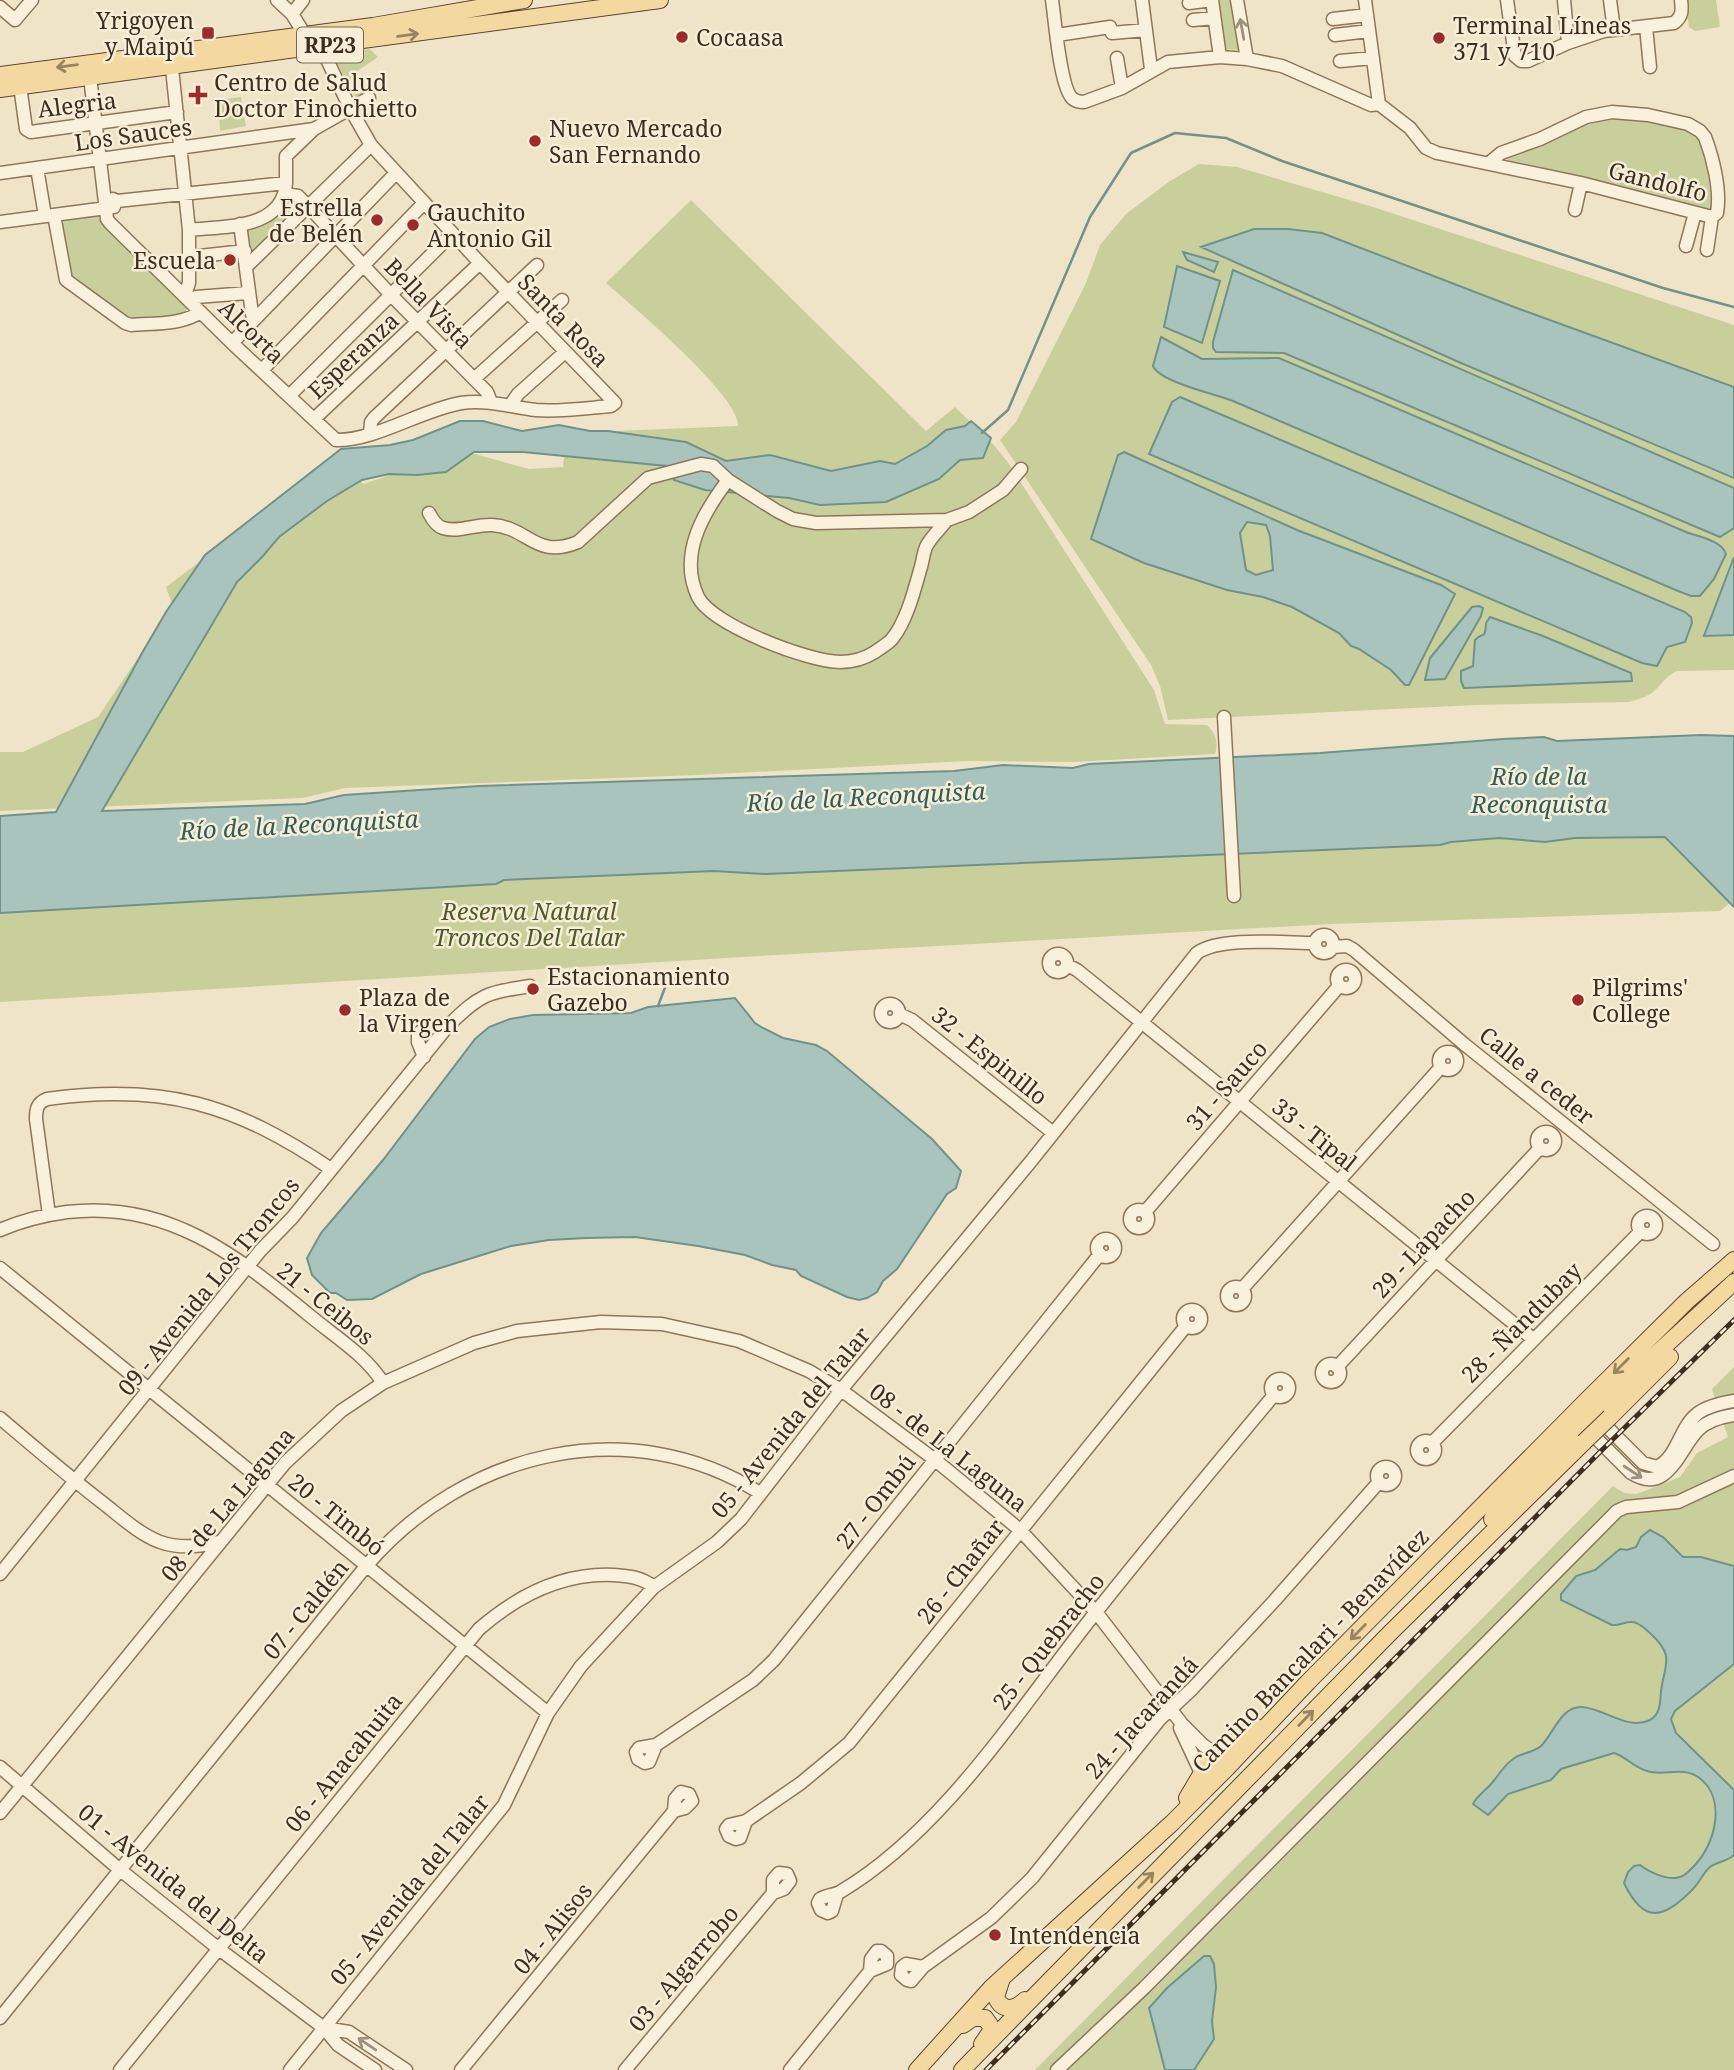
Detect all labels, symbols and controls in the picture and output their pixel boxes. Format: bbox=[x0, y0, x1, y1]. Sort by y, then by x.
place label: Yrigoyen y Maipú bbox=[95, 4, 194, 62]
place label: Terminal Líneas 371 y 710 bbox=[1453, 9, 1631, 67]
one-way arrow bbox=[1235, 18, 1248, 41]
place label: Cocaasa bbox=[696, 21, 784, 53]
marker: Yrigoyen y Maipú bbox=[200, 25, 216, 41]
road number: RP23 bbox=[297, 28, 363, 62]
one-way arrow bbox=[396, 28, 419, 41]
marker: Cocaasa bbox=[674, 29, 690, 45]
marker: Terminal Líneas 371 y 710 bbox=[1431, 30, 1447, 46]
one-way arrow bbox=[57, 60, 79, 73]
place label: Centro de Salud Doctor Finochietto bbox=[214, 66, 418, 124]
street label: Alegria bbox=[36, 83, 118, 125]
marker: Centro de Salud Doctor Finochietto bbox=[188, 85, 208, 105]
street label: Los Sauces bbox=[72, 110, 194, 158]
place label: Nuevo Mercado San Fernando bbox=[549, 112, 722, 170]
marker: Nuevo Mercado San Fernando bbox=[527, 133, 543, 149]
street label: Gandolfo bbox=[1605, 153, 1711, 209]
place label: Estrella de Belén bbox=[269, 191, 363, 249]
place label: Gauchito Antonio Gil bbox=[427, 196, 552, 254]
marker: Estrella de Belén bbox=[369, 212, 385, 228]
marker: Gauchito Antonio Gil bbox=[405, 217, 421, 233]
place label: Escuela bbox=[133, 244, 216, 276]
street label: Bella Vista bbox=[378, 251, 480, 355]
marker: Escuela bbox=[222, 252, 238, 268]
street label: Santa Rosa bbox=[511, 266, 617, 374]
street label: Alcorta bbox=[212, 292, 292, 370]
street label: Esperanza bbox=[300, 304, 406, 406]
water label: Río de la Reconquista bbox=[1470, 759, 1607, 820]
water label: Río de la Reconquista bbox=[745, 773, 986, 819]
water label: Río de la Reconquista bbox=[178, 801, 419, 847]
park label: Reserva Natural Troncos Del Talar bbox=[433, 895, 625, 953]
place label: Estacionamiento Gazebo bbox=[547, 960, 730, 1018]
place label: Pilgrims' College bbox=[1592, 971, 1688, 1029]
place label: Plaza de la Virgen bbox=[359, 981, 458, 1039]
marker: Estacionamiento Gazebo bbox=[525, 981, 541, 997]
marker: Pilgrims' College bbox=[1570, 992, 1586, 1008]
street label: 32 - Espinillo bbox=[925, 998, 1055, 1112]
marker: Plaza de la Virgen bbox=[337, 1002, 353, 1018]
street label: Calle a ceder bbox=[1473, 1019, 1601, 1131]
street label: 31 - Sauco bbox=[1178, 1033, 1274, 1137]
street label: 33 - Tipal bbox=[1266, 1090, 1364, 1178]
street label: 09 - Avenida Los Troncos bbox=[110, 1170, 306, 1402]
street label: 29 - Lapacho bbox=[1364, 1181, 1482, 1305]
street label: 21 - Ceibos bbox=[271, 1254, 381, 1352]
street label: 28 - Ñandubay bbox=[1454, 1255, 1588, 1389]
street label: 05 - Avenida del Talar bbox=[703, 1320, 877, 1524]
one-way arrow bbox=[1613, 1358, 1630, 1375]
street label: 08 - de La Laguna bbox=[863, 1375, 1035, 1519]
street label: 08 - de La Laguna bbox=[153, 1420, 301, 1588]
street label: 27 - Ombú bbox=[828, 1447, 922, 1555]
one-way arrow bbox=[1623, 1464, 1642, 1479]
street label: 20 - Timbó bbox=[282, 1465, 392, 1563]
street label: 26 - Chañar bbox=[909, 1512, 1011, 1630]
street label: Camino Bancalari - Benavídez bbox=[1184, 1521, 1436, 1779]
street label: 07 - Caldén bbox=[255, 1552, 355, 1666]
street label: 25 - Quebracho bbox=[984, 1566, 1112, 1716]
one-way arrow bbox=[1349, 1623, 1366, 1640]
street label: 24 - Jacarandá bbox=[1077, 1649, 1205, 1785]
street label: 06 - Anacahuita bbox=[277, 1686, 409, 1838]
one-way arrow bbox=[1297, 1710, 1314, 1727]
street label: 05 - Avenida del Talar bbox=[322, 1787, 496, 1991]
street label: 01 - Avenida del Delta bbox=[72, 1796, 276, 1970]
one-way arrow bbox=[1138, 1872, 1155, 1889]
street label: 04 - Alisos bbox=[505, 1875, 599, 1981]
street label: 03 - Algarrobo bbox=[621, 1898, 745, 2038]
place label: Intendencia bbox=[1009, 1919, 1140, 1951]
marker: Intendencia bbox=[987, 1927, 1003, 1943]
one-way arrow bbox=[358, 2037, 377, 2051]

